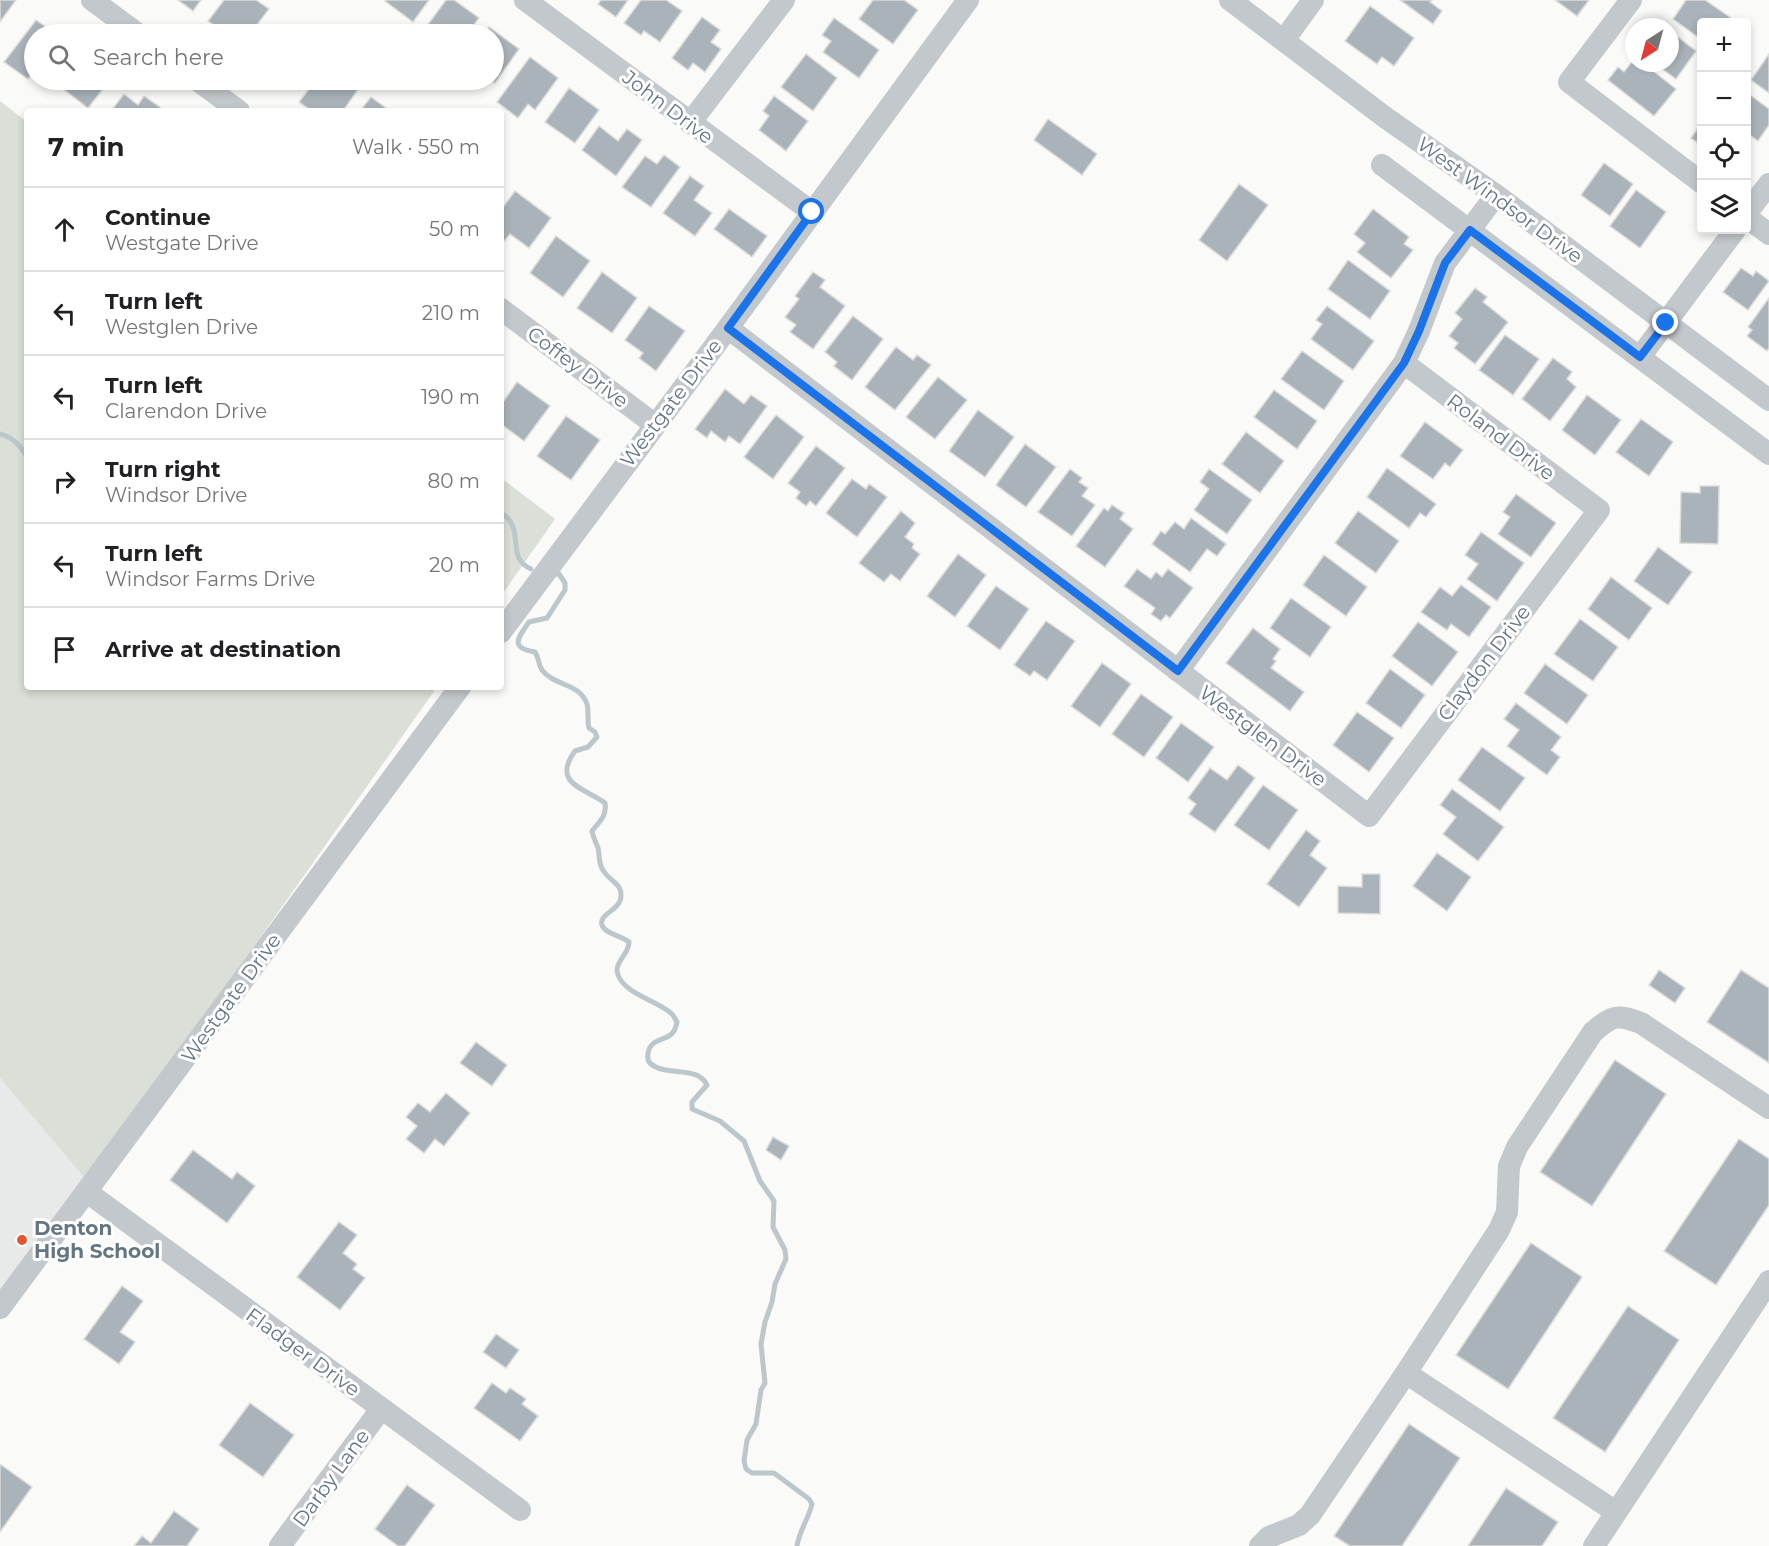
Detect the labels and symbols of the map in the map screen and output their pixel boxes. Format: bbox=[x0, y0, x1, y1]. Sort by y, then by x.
north arrow bbox=[1625, 18, 1679, 72]
street label: John Drive bbox=[617, 65, 718, 149]
street label: West Windsor Drive bbox=[1413, 132, 1587, 268]
route start bbox=[798, 198, 824, 224]
route end bbox=[1652, 309, 1678, 335]
street label: Coffey Drive bbox=[523, 321, 633, 413]
street label: Westgate Drive bbox=[615, 334, 727, 472]
street label: Roland Drive bbox=[1442, 389, 1560, 485]
street label: Claydon Drive bbox=[1433, 600, 1535, 726]
street label: Westglen Drive bbox=[1195, 680, 1331, 792]
street label: Westgate Drive bbox=[176, 929, 286, 1067]
place label: Denton High School bbox=[34, 1216, 160, 1263]
marker: Denton High School bbox=[15, 1233, 29, 1247]
street label: Fladger Drive bbox=[241, 1303, 365, 1401]
street label: Darby Lane bbox=[288, 1425, 374, 1531]

